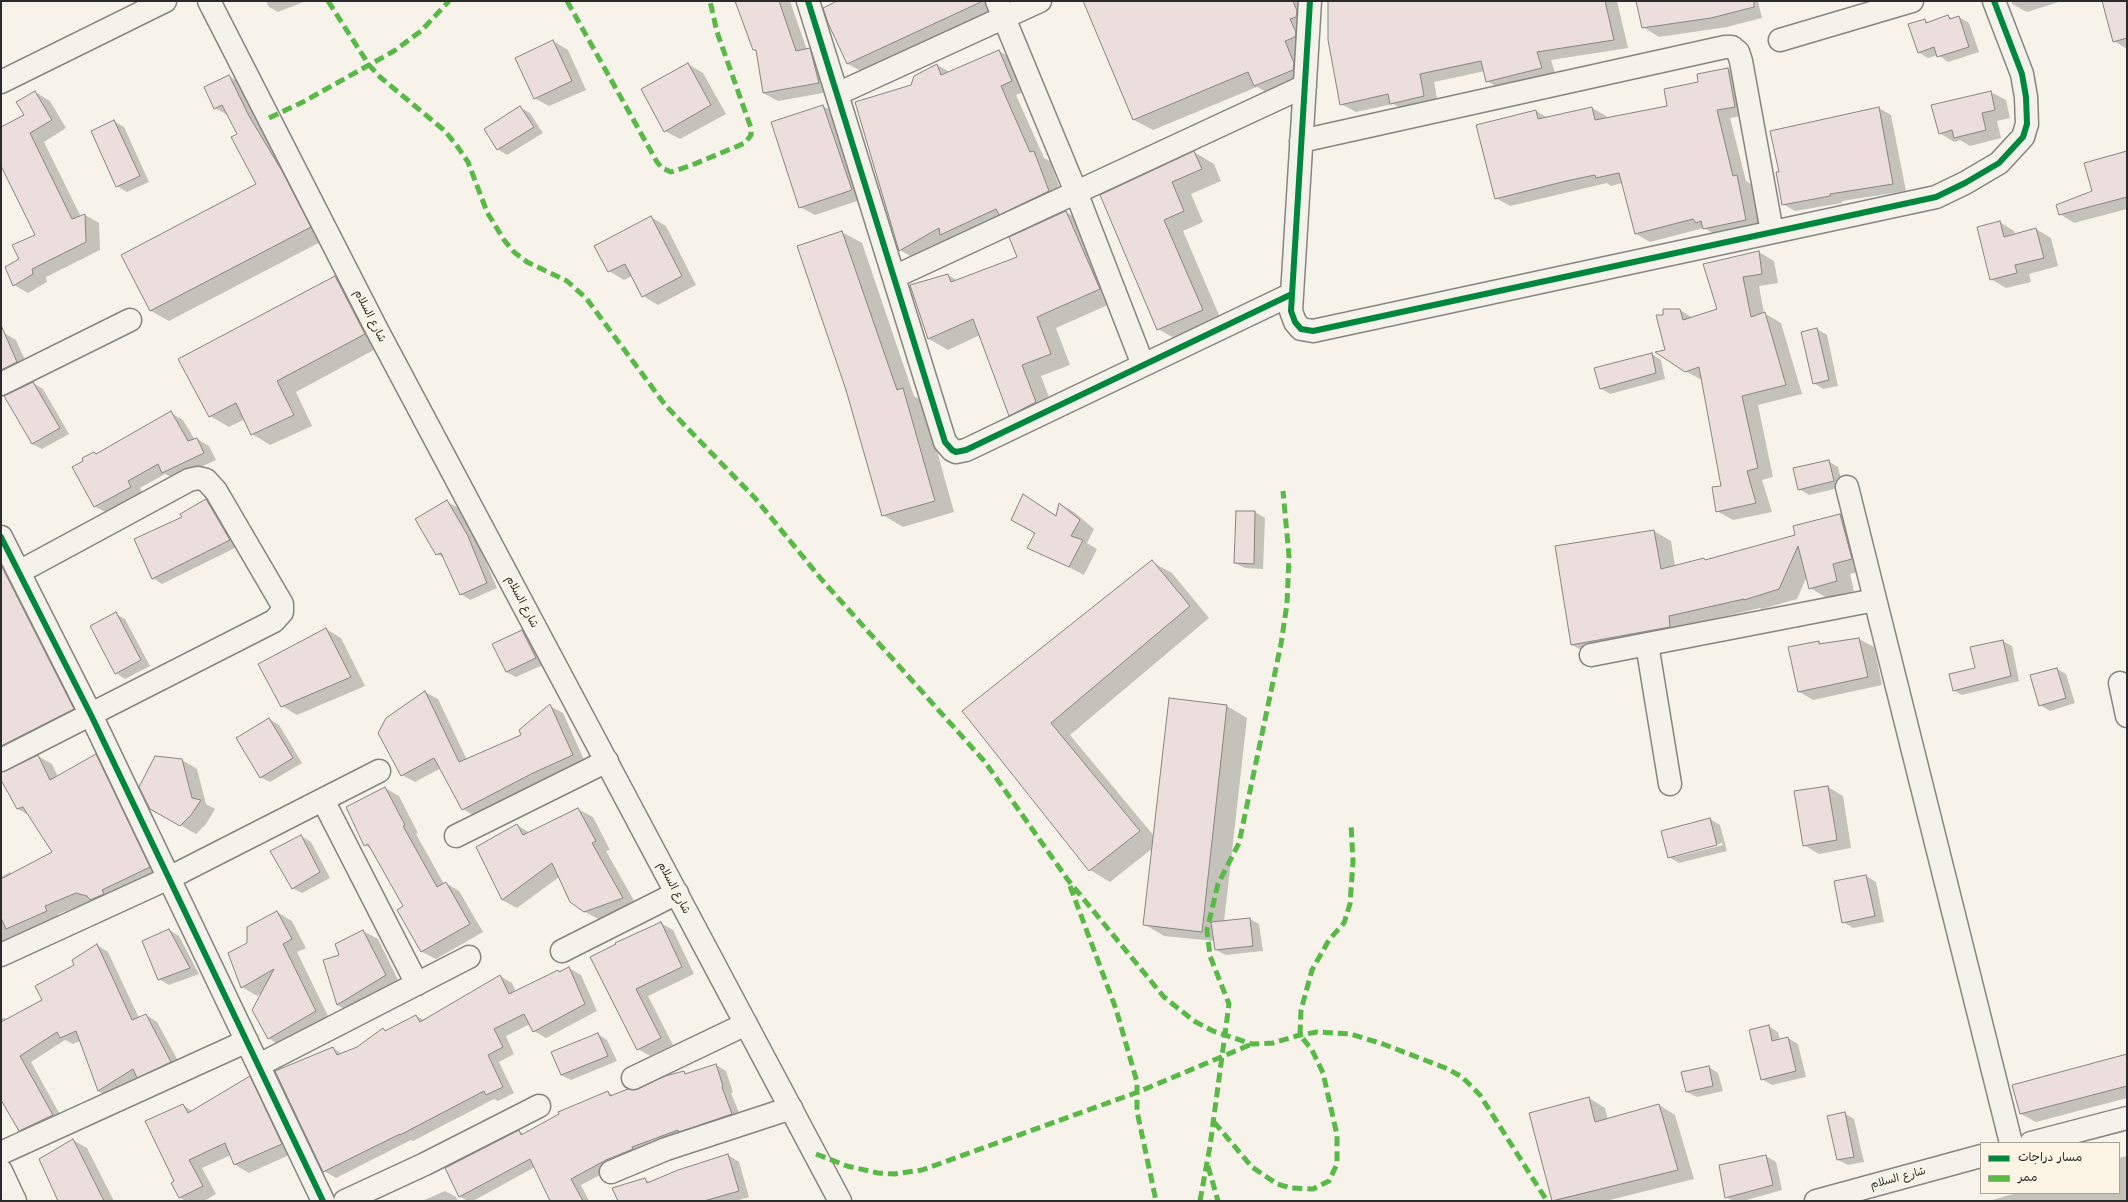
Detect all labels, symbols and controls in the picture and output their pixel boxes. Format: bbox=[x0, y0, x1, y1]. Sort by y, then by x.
street label: شارع السلام bbox=[351, 288, 389, 344]
street label: شارع السلام bbox=[503, 574, 541, 630]
street label: شارع السلام bbox=[655, 860, 693, 916]
legend bbox=[1980, 1142, 2120, 1194]
text: مسار دراجات bbox=[2018, 1150, 2082, 1164]
street label: شارع السلام bbox=[1869, 1164, 1927, 1192]
text: ممر bbox=[2018, 1170, 2037, 1184]

